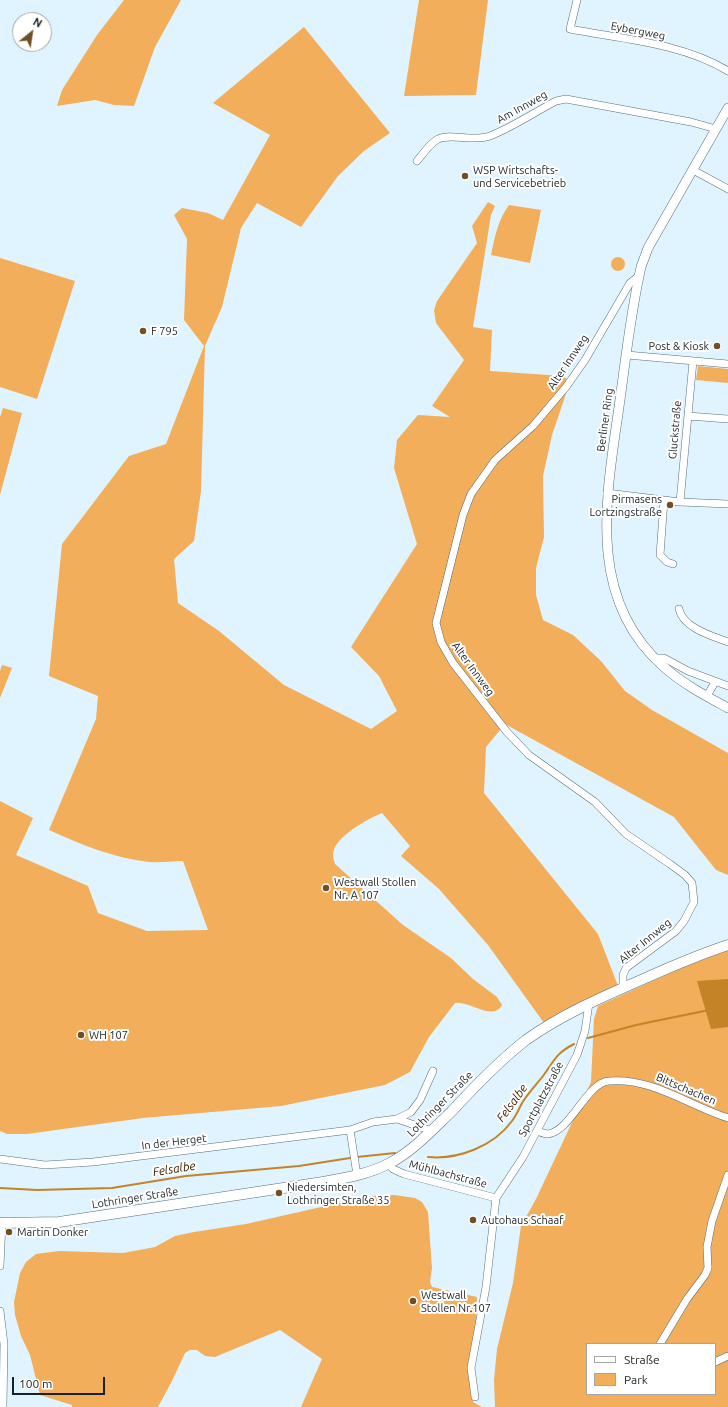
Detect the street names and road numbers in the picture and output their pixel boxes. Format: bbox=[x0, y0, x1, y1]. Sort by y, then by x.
street label: Eybergweg bbox=[610, 19, 666, 43]
street label: Am Innweg bbox=[495, 88, 549, 126]
street label: Alter Innweg bbox=[545, 332, 591, 392]
street label: Berliner Ring bbox=[594, 387, 616, 453]
street label: Gluckstraße bbox=[666, 400, 684, 460]
street label: Alter Innweg bbox=[449, 639, 497, 699]
street label: Alter Innweg bbox=[616, 916, 674, 966]
street label: Sportplatzstraße bbox=[516, 1059, 566, 1139]
street label: Lothringer Straße bbox=[404, 1068, 476, 1140]
street label: Bittschachen bbox=[654, 1070, 718, 1108]
street label: In der Herget bbox=[141, 1131, 207, 1153]
street label: Mühlbachstraße bbox=[408, 1157, 488, 1191]
street label: Lothringer Straße bbox=[91, 1185, 179, 1211]

